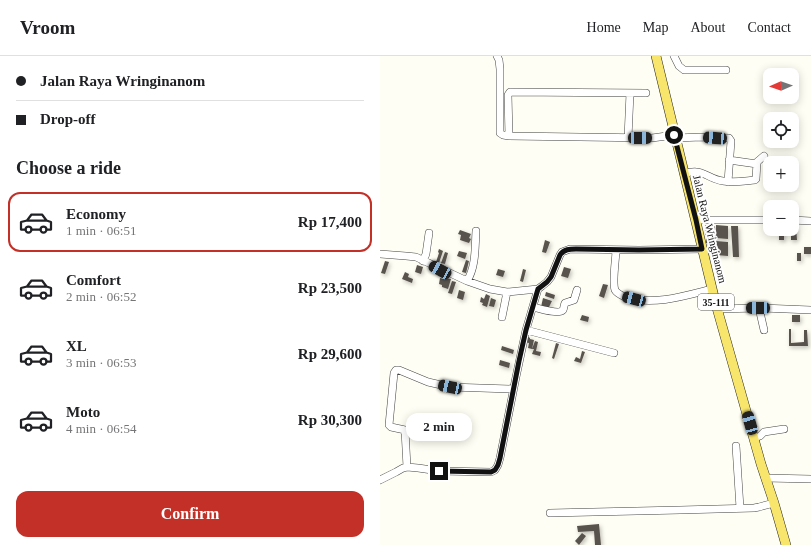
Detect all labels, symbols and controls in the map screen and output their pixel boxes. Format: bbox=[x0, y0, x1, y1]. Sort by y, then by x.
text: Vroom bbox=[20, 17, 75, 38]
text: Home bbox=[587, 20, 621, 35]
text: Map bbox=[643, 20, 668, 35]
text: About bbox=[690, 20, 725, 35]
text: Contact bbox=[747, 20, 791, 35]
north arrow bbox=[763, 68, 799, 104]
map controls bbox=[763, 68, 799, 236]
text: Jalan Raya Wringinanom bbox=[40, 73, 205, 89]
text: Drop-off bbox=[40, 111, 96, 127]
button: locate bbox=[763, 112, 799, 148]
route start bbox=[665, 126, 683, 144]
car bbox=[703, 131, 727, 145]
car bbox=[628, 132, 652, 144]
button: + bbox=[763, 156, 799, 192]
text: Choose a ride bbox=[16, 158, 121, 178]
street label: Jalan Raya Wringinanom bbox=[691, 174, 729, 285]
button: − bbox=[763, 200, 799, 236]
icon: car bbox=[18, 204, 54, 240]
text: Economy bbox=[66, 206, 126, 222]
text: Rp 17,400 bbox=[298, 214, 362, 230]
text: 1 min · 06:51 bbox=[66, 223, 136, 238]
car bbox=[427, 259, 453, 281]
icon: car bbox=[18, 270, 54, 306]
text: Comfort bbox=[66, 272, 121, 288]
text: Rp 23,500 bbox=[298, 280, 362, 296]
text: 2 min · 06:52 bbox=[66, 289, 136, 304]
car bbox=[621, 290, 647, 308]
road number: 35-111 bbox=[698, 294, 734, 310]
car bbox=[746, 302, 770, 314]
icon: car bbox=[18, 336, 54, 372]
text: XL bbox=[66, 338, 87, 354]
text: Rp 29,600 bbox=[298, 346, 362, 362]
text: 3 min · 06:53 bbox=[66, 355, 136, 370]
car bbox=[437, 379, 463, 395]
icon: car bbox=[18, 402, 54, 438]
text: Moto bbox=[66, 404, 100, 420]
car bbox=[741, 410, 759, 436]
text: Rp 30,300 bbox=[298, 412, 362, 428]
callout: 2 min bbox=[406, 413, 472, 441]
text: 2 min bbox=[423, 419, 455, 434]
text: 4 min · 06:54 bbox=[66, 421, 136, 436]
route end bbox=[430, 462, 448, 480]
button: Confirm bbox=[16, 491, 364, 537]

